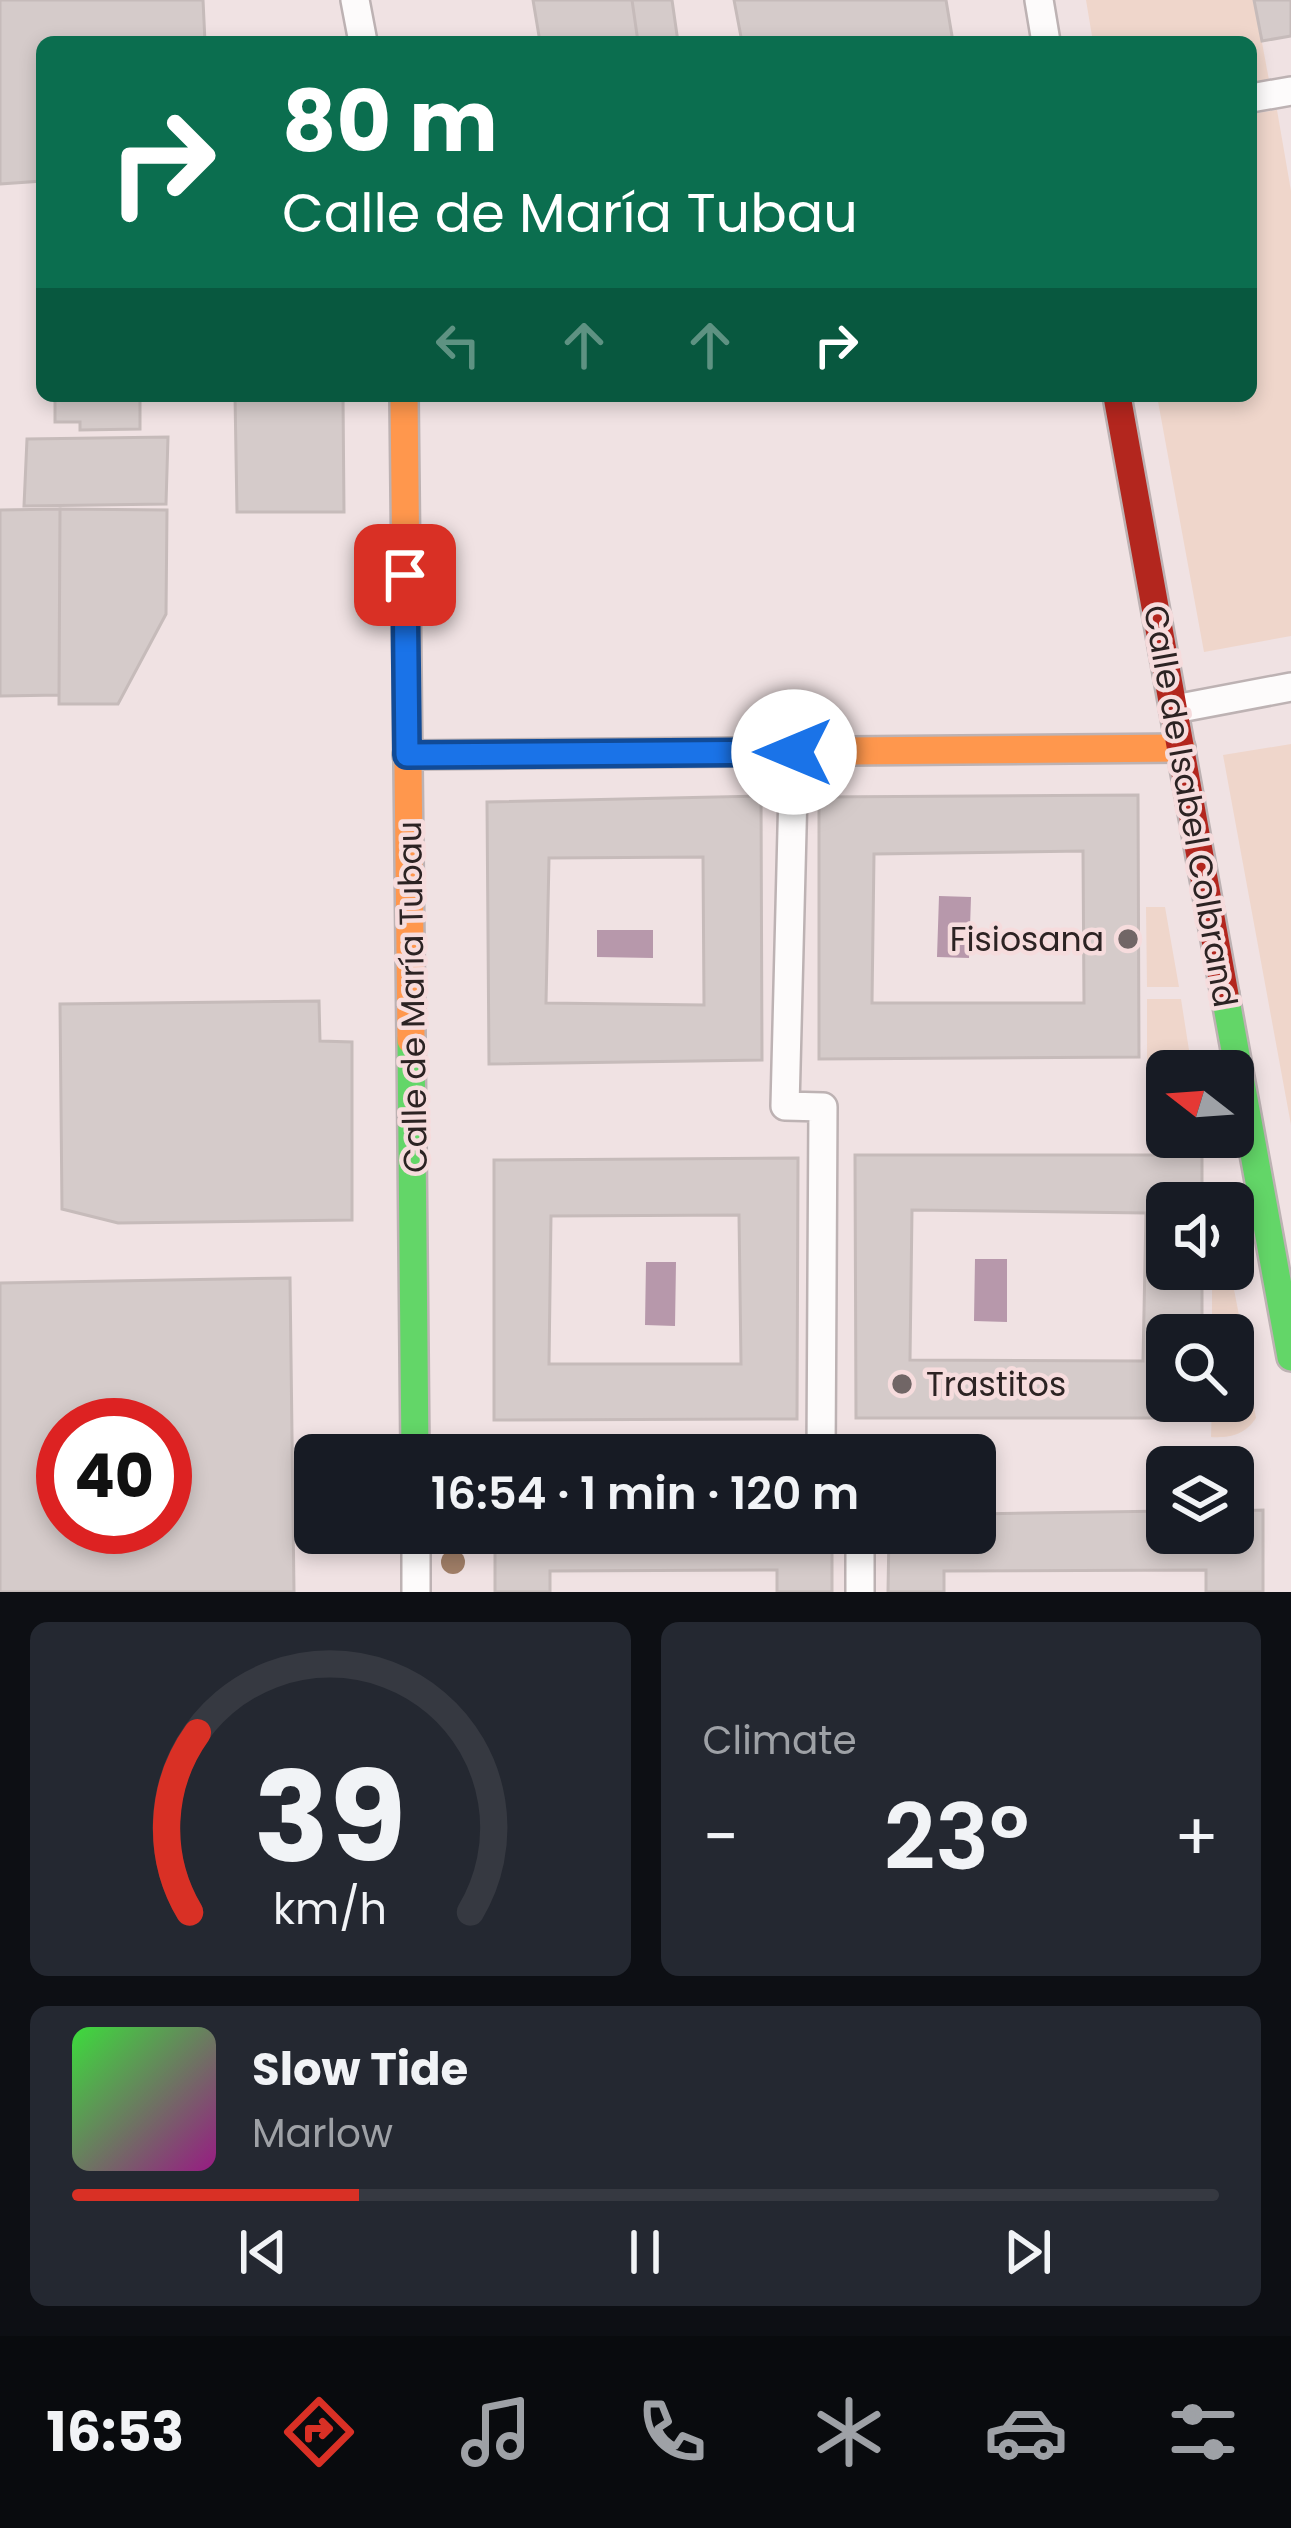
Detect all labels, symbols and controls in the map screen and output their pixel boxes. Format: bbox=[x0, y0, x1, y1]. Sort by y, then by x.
text: 80 m bbox=[282, 63, 498, 180]
icon: right bbox=[84, 84, 240, 240]
text: Calle de María Tubau bbox=[282, 175, 858, 251]
icon: left bbox=[425, 312, 491, 378]
icon: ahead bbox=[551, 312, 617, 378]
icon: ahead bbox=[677, 312, 743, 378]
icon: right bbox=[803, 312, 869, 378]
pin bbox=[354, 524, 456, 626]
icon: arrive bbox=[372, 542, 438, 608]
street label: Calle de Isabel Colbrand bbox=[1132, 601, 1249, 1011]
position arrow bbox=[731, 689, 857, 815]
street label: Calle de María Tubau bbox=[386, 821, 439, 1173]
place label: Fisiosana bbox=[950, 916, 1104, 963]
marker: Fisiosana bbox=[1115, 926, 1141, 952]
north arrow bbox=[1146, 1050, 1254, 1158]
map controls bbox=[1146, 1050, 1254, 1554]
button: sound bbox=[1146, 1182, 1254, 1290]
button: search bbox=[1146, 1314, 1254, 1422]
place label: Trastitos bbox=[926, 1361, 1066, 1408]
marker: Trastitos bbox=[889, 1371, 915, 1397]
speed limit sign: 40 bbox=[36, 1398, 192, 1554]
button: layers bbox=[1146, 1446, 1254, 1554]
text: 16:54 · 1 min · 120 m bbox=[431, 1462, 859, 1525]
text: Climate bbox=[703, 1713, 857, 1768]
text: 39 bbox=[254, 1730, 406, 1905]
text: 23° bbox=[884, 1774, 1029, 1901]
text: − bbox=[703, 1791, 739, 1883]
text: + bbox=[1174, 1791, 1219, 1883]
text: km/h bbox=[273, 1879, 387, 1939]
text: Slow Tide bbox=[252, 2038, 468, 2101]
text: Marlow bbox=[252, 2106, 393, 2161]
icon: previous bbox=[230, 2219, 296, 2285]
icon: pause bbox=[612, 2219, 678, 2285]
icon: next bbox=[995, 2219, 1061, 2285]
icon: directions bbox=[277, 2390, 361, 2474]
icon: music bbox=[454, 2390, 538, 2474]
icon: phone bbox=[630, 2390, 714, 2474]
icon: climate bbox=[807, 2390, 891, 2474]
icon: car bbox=[984, 2390, 1068, 2474]
icon: filters bbox=[1161, 2390, 1245, 2474]
text: 16:53 bbox=[46, 2394, 184, 2470]

